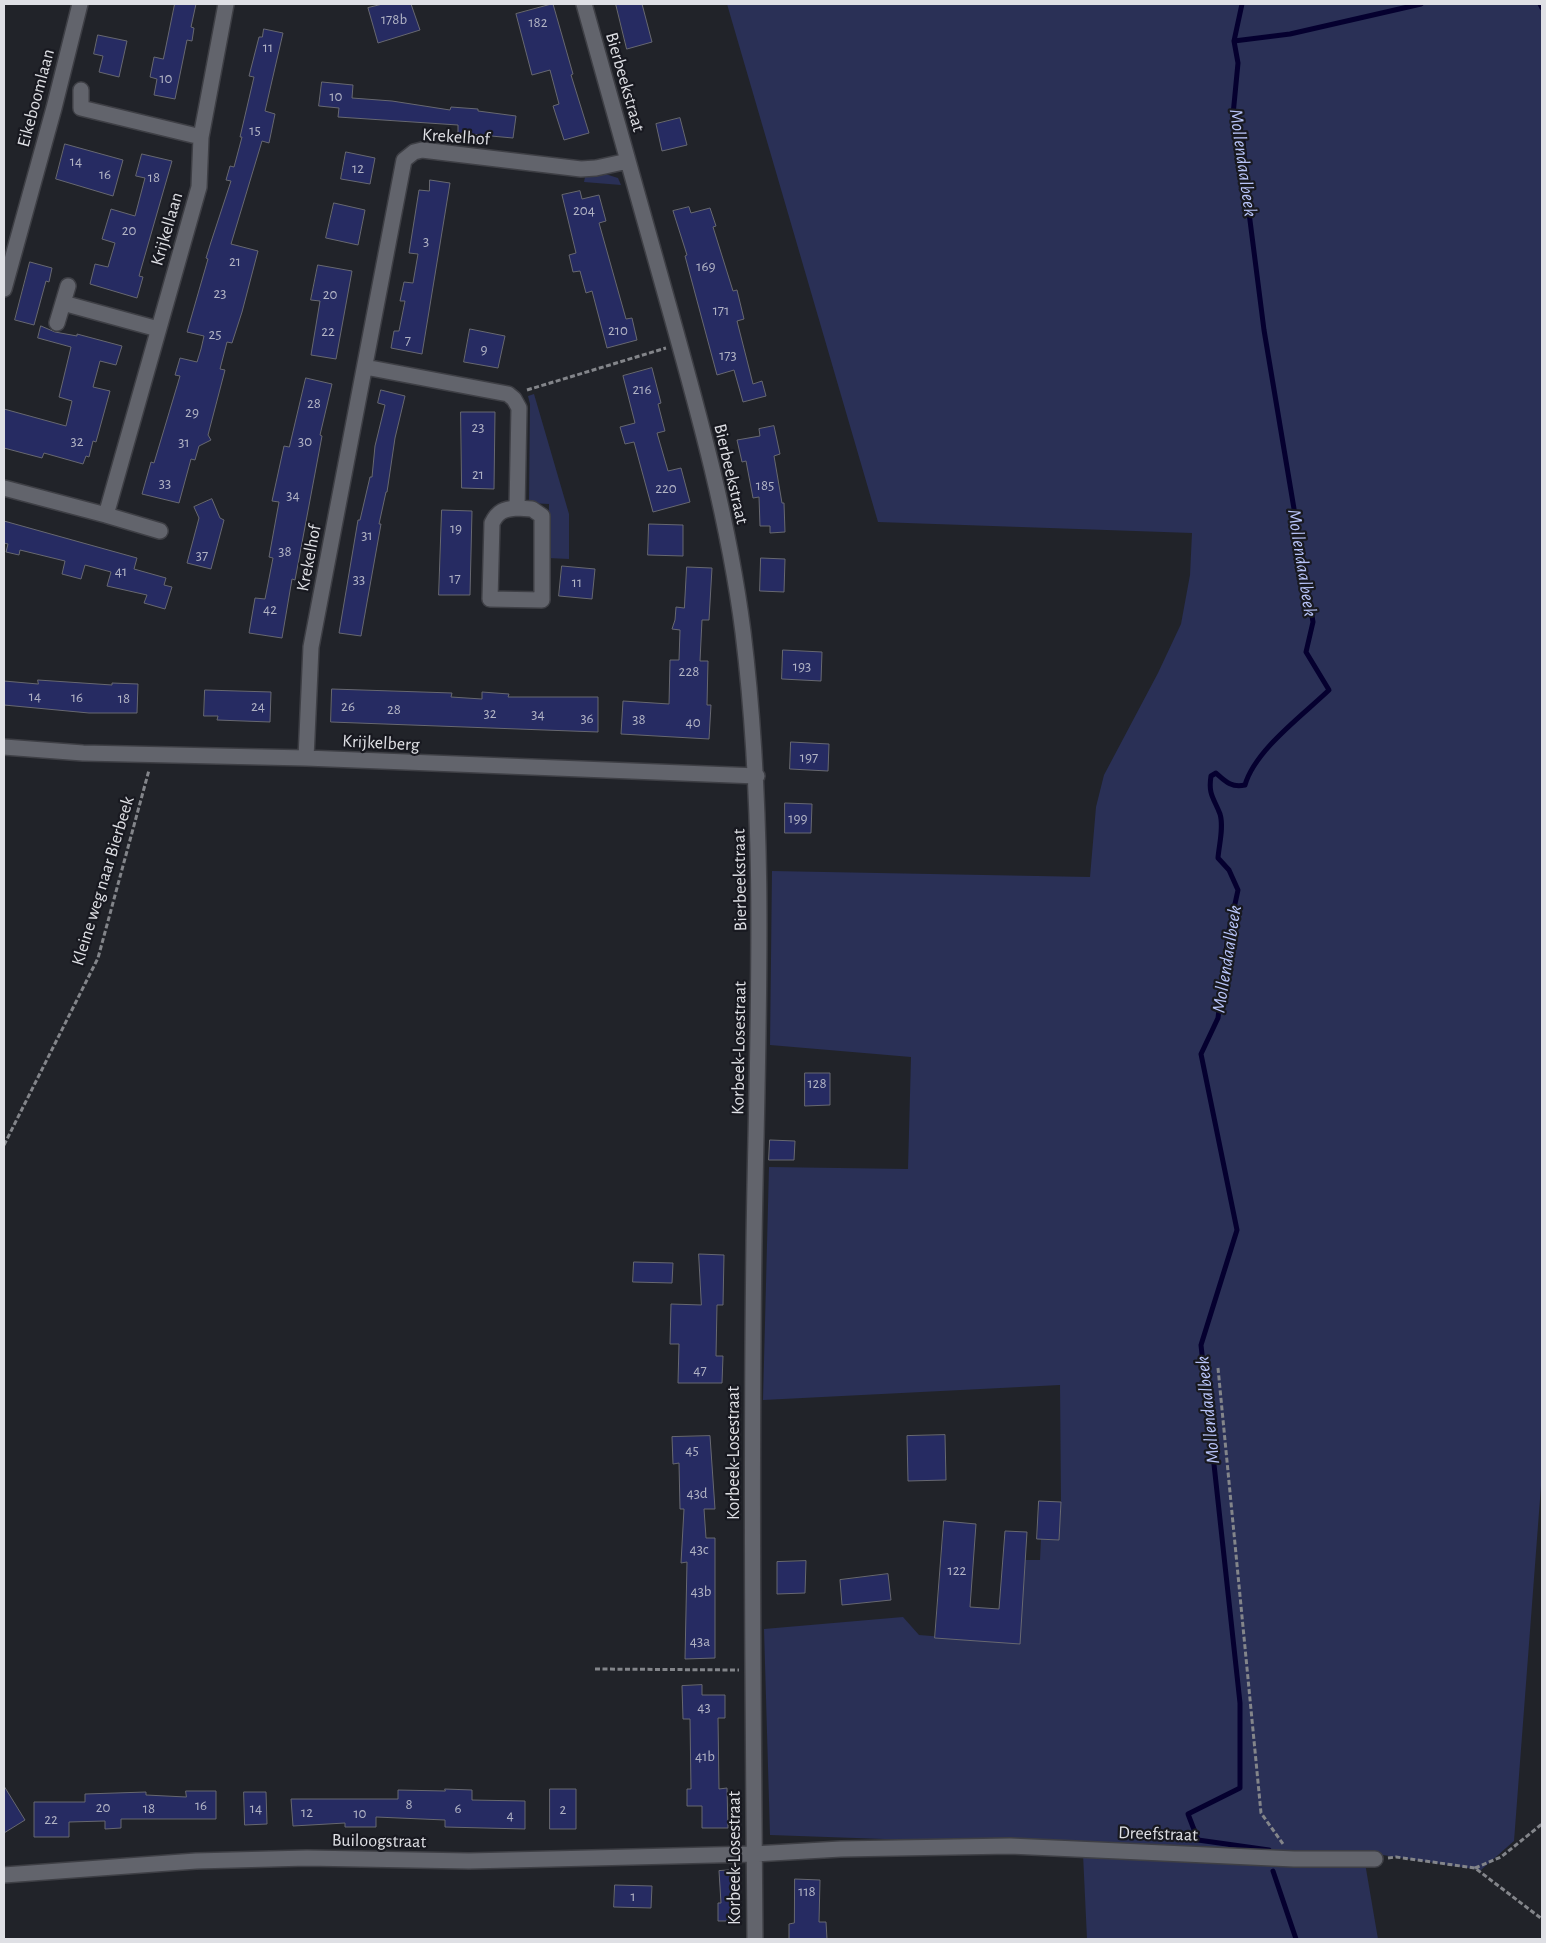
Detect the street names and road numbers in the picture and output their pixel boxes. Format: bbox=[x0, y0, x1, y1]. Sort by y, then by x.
street label: Bierbeekstraat bbox=[600, 30, 650, 134]
street label: Eikeboomlaan bbox=[13, 47, 59, 149]
street label: Krekelhof bbox=[421, 124, 491, 150]
street label: Krijkellaan bbox=[146, 190, 188, 268]
street label: Bierbeekstraat bbox=[709, 422, 753, 526]
street label: Krekelhof bbox=[292, 523, 326, 593]
street label: Krijkelberg bbox=[342, 730, 420, 756]
street label: Kleine weg naar Bierbeek bbox=[67, 794, 139, 968]
street label: Bierbeekstraat bbox=[728, 829, 752, 931]
street label: Korbeek-Losestraat bbox=[727, 981, 751, 1115]
street label: Korbeek-Losestraat bbox=[723, 1386, 745, 1520]
street label: Korbeek-Losestraat bbox=[724, 1791, 746, 1925]
street label: Dreefstraat bbox=[1118, 1822, 1198, 1846]
street label: Builoogstraat bbox=[332, 1829, 426, 1853]

